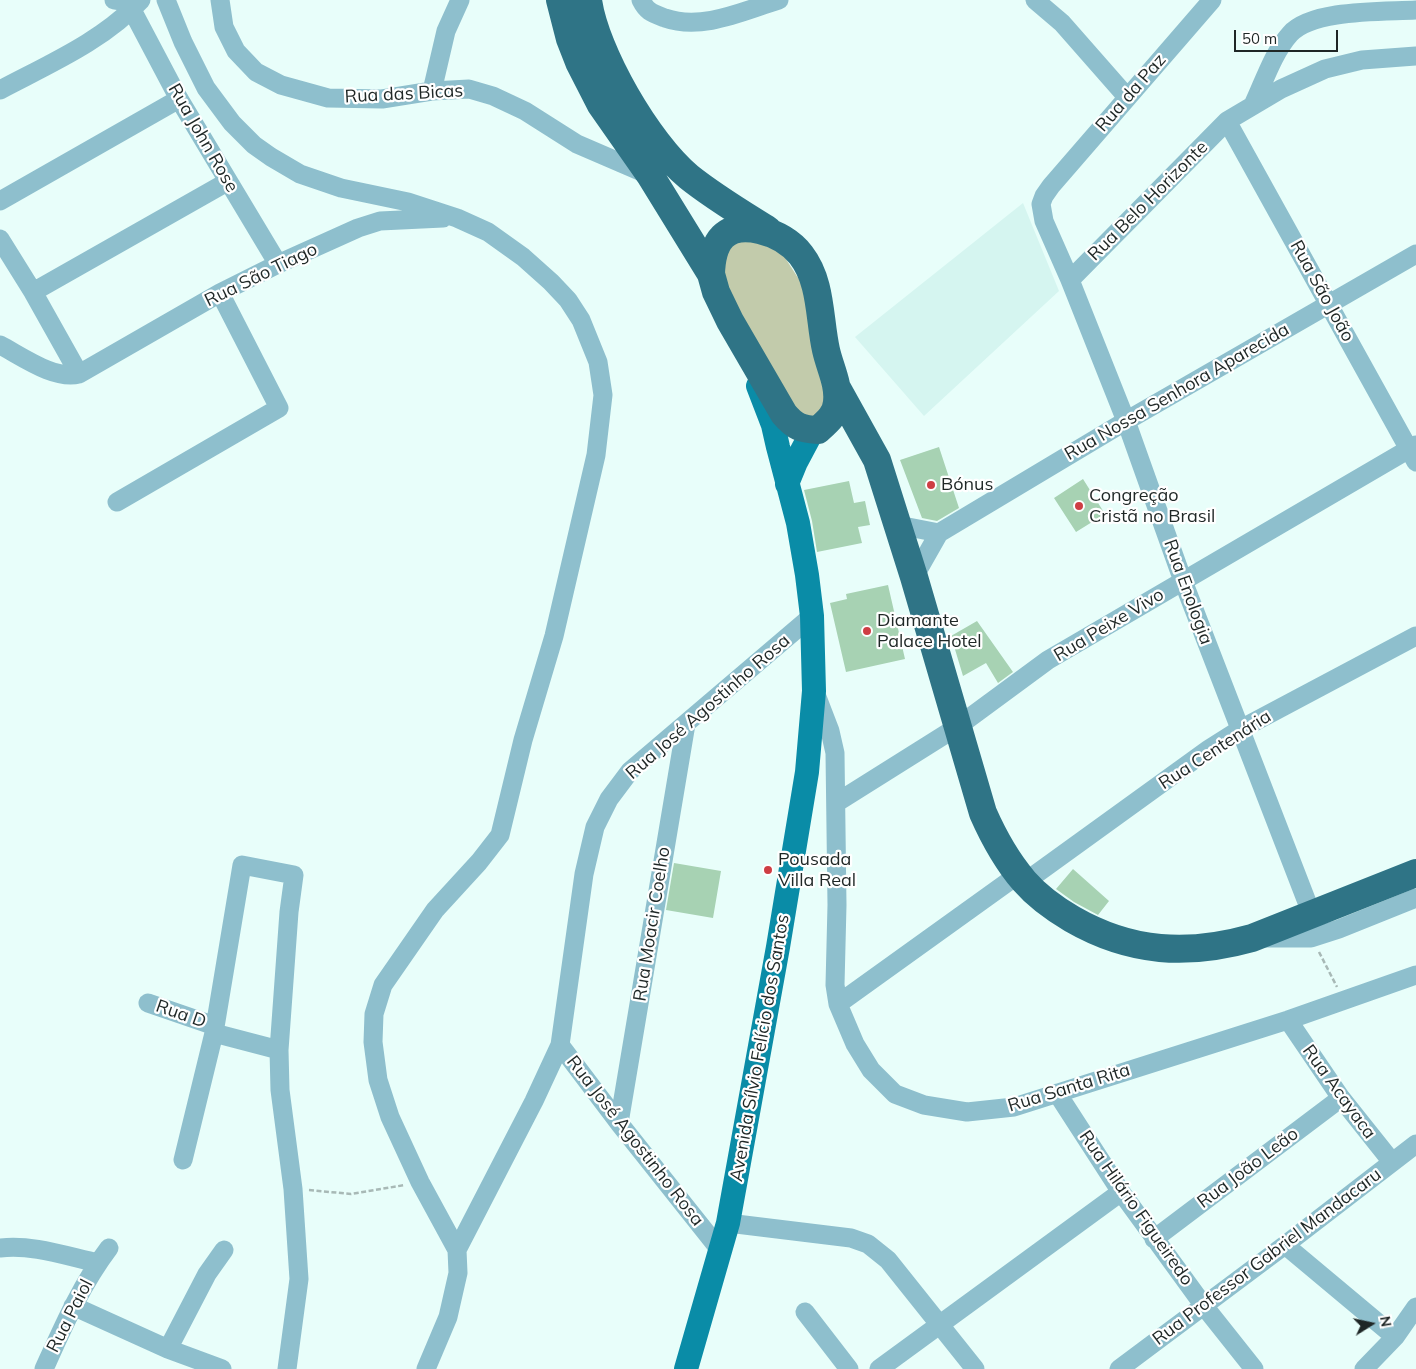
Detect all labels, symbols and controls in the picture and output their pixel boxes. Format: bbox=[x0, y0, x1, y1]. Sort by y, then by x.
scale bar bbox=[1236, 20, 1340, 52]
text: 50 m bbox=[1242, 29, 1277, 48]
street label: Rua da Paz bbox=[1091, 50, 1171, 136]
street label: Rua John Rose bbox=[163, 80, 243, 196]
street label: Rua das Bicas bbox=[344, 80, 464, 108]
street label: Rua Belo Horizonte bbox=[1084, 137, 1212, 265]
street label: Rua São João bbox=[1285, 237, 1359, 345]
street label: Rua São Tiago bbox=[201, 238, 321, 312]
street label: Rua Nossa Senhora Aparecida bbox=[1061, 319, 1293, 465]
place label: Bónus bbox=[941, 474, 993, 496]
marker: Bónus bbox=[925, 479, 937, 491]
place label: Congreção Cristã no Brasil bbox=[1089, 485, 1215, 528]
marker: Congreção Cristã no Brasil bbox=[1073, 500, 1085, 512]
street label: Rua Enologia bbox=[1159, 537, 1217, 647]
street label: Rua Peixe Vivo bbox=[1050, 584, 1168, 666]
place label: Diamante Palace Hotel bbox=[877, 610, 982, 652]
marker: Diamante Palace Hotel bbox=[861, 625, 873, 637]
street label: Rua José Agostinho Rosa bbox=[622, 630, 794, 784]
street label: Rua Centenária bbox=[1155, 706, 1275, 794]
street label: Rua Moacir Coelho bbox=[629, 845, 675, 1003]
place label: Pousada Villa Real bbox=[778, 849, 856, 892]
marker: Pousada Villa Real bbox=[762, 864, 774, 876]
street label: Avenida Sílvio Felício dos Santos bbox=[726, 913, 794, 1183]
street label: Rua D bbox=[153, 995, 209, 1033]
street label: Rua Acayaca bbox=[1298, 1041, 1380, 1143]
street label: Rua José Agostinho Rosa bbox=[562, 1052, 708, 1230]
street label: Rua Santa Rita bbox=[1005, 1059, 1133, 1117]
street label: Rua João Leão bbox=[1193, 1123, 1303, 1213]
street label: Rua Hilário Figueiredo bbox=[1074, 1126, 1198, 1290]
street label: Rua Professor Gabriel Mandacaru bbox=[1148, 1164, 1386, 1350]
street label: Rua Paiol bbox=[42, 1276, 98, 1356]
north arrow bbox=[1346, 1299, 1396, 1349]
text: N bbox=[1376, 1315, 1396, 1328]

